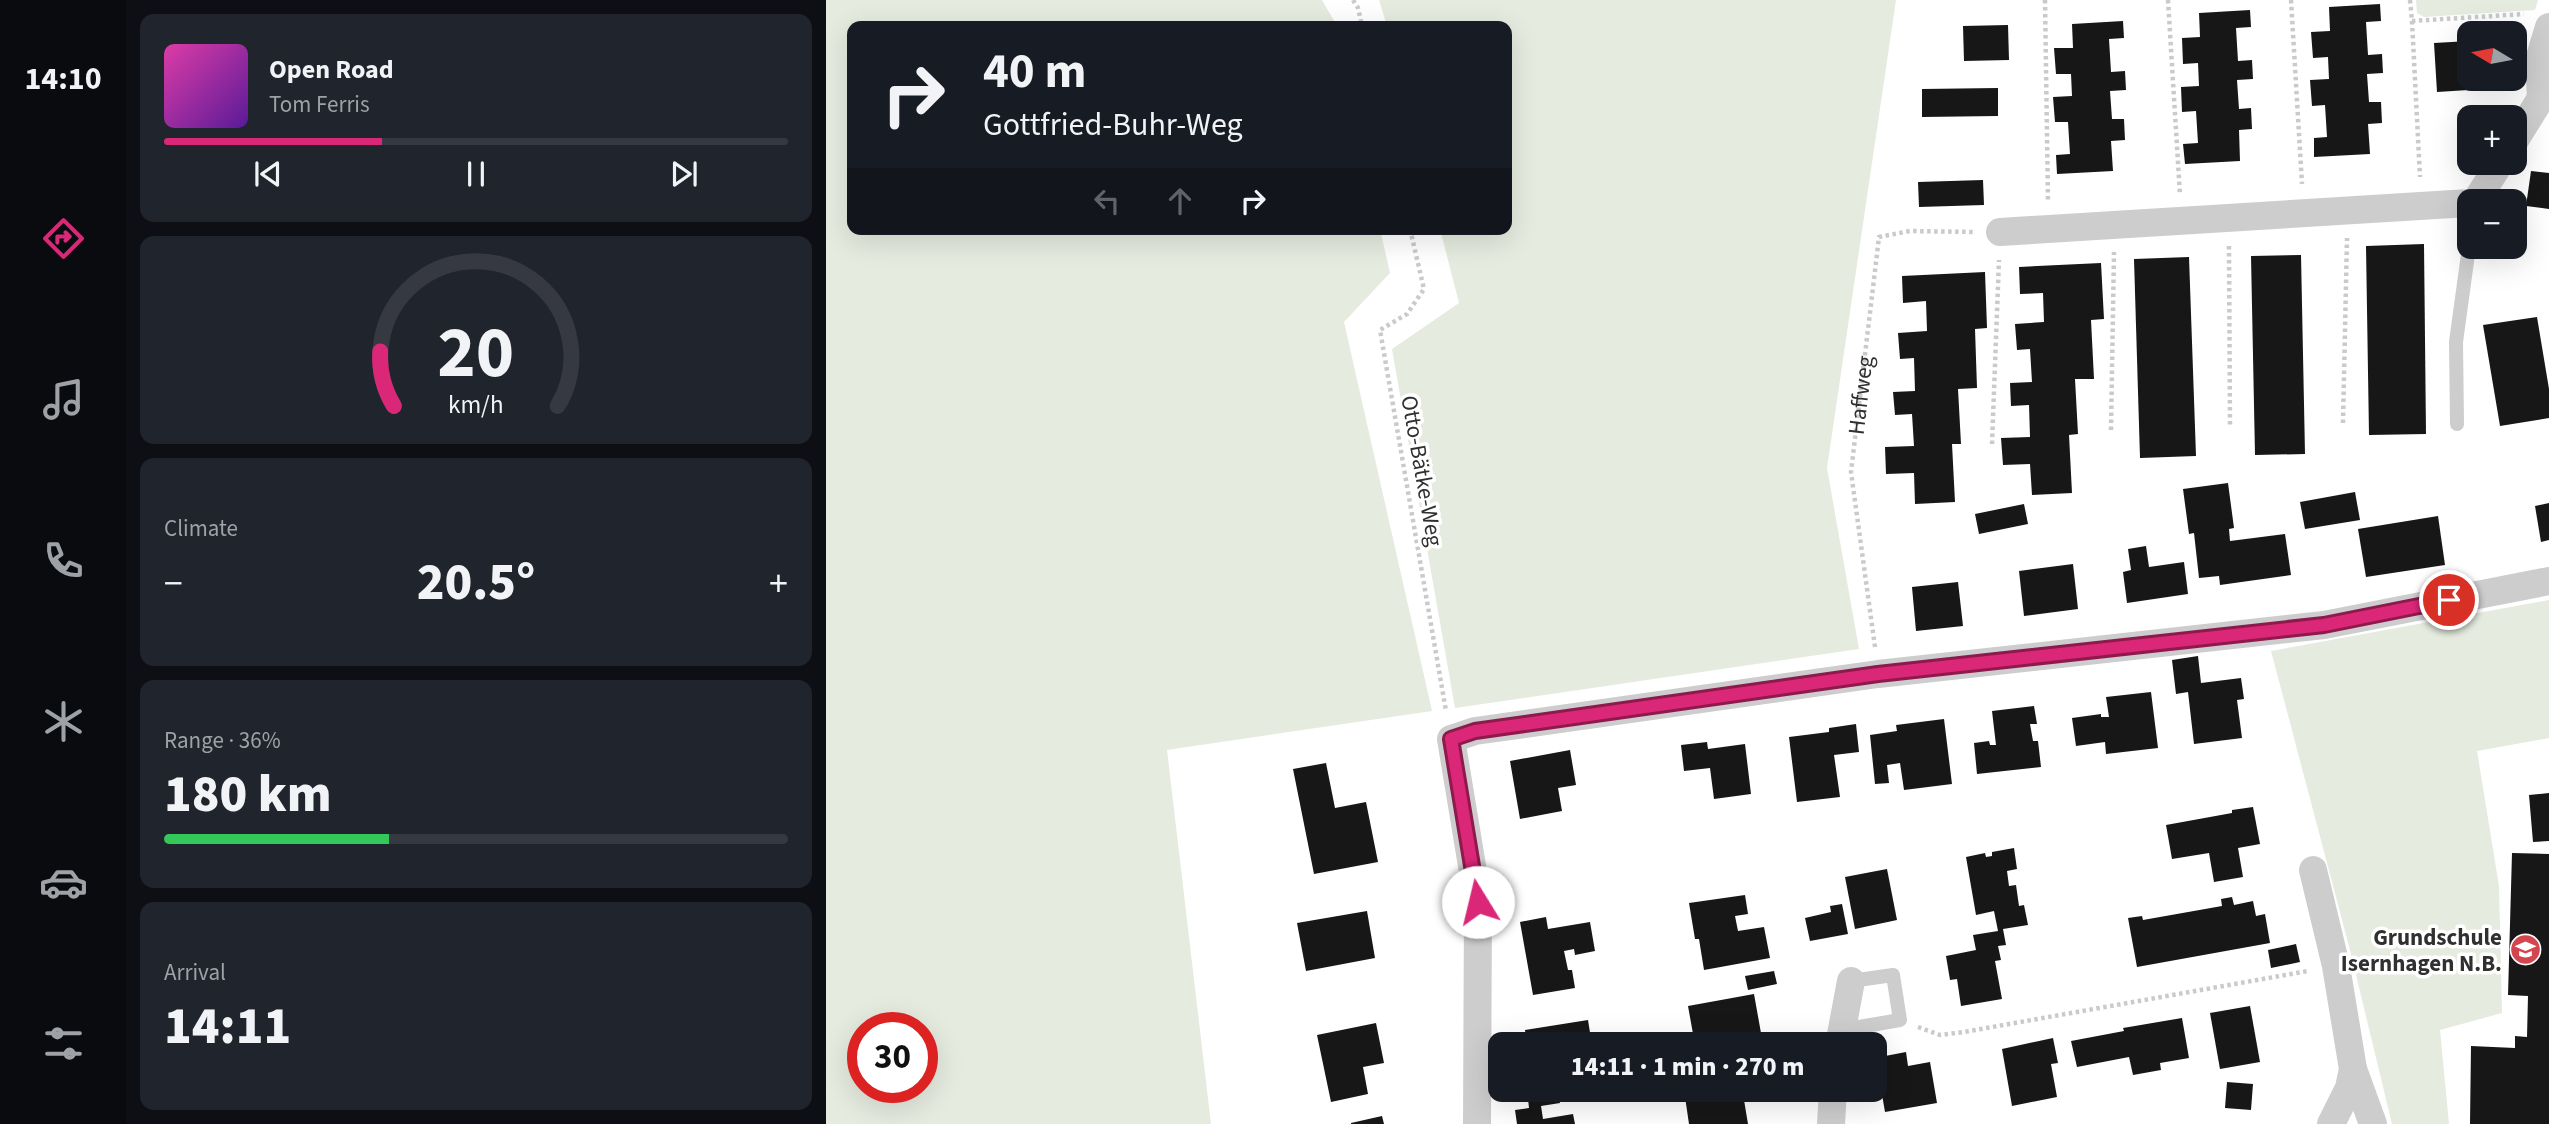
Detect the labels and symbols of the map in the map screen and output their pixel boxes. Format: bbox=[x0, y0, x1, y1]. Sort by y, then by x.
north arrow bbox=[2457, 21, 2527, 91]
street label: Haffweg bbox=[1839, 354, 1881, 436]
street label: Otto-Bätke-Weg bbox=[1392, 393, 1452, 549]
pin bbox=[2419, 570, 2479, 630]
position arrow bbox=[1441, 865, 1515, 939]
place label: Grundschule Isernhagen N.B. bbox=[2341, 921, 2502, 980]
school or university icon: Grundschule Isernhagen N.B. bbox=[2508, 933, 2542, 967]
speed limit sign: 30 bbox=[847, 1012, 938, 1103]

